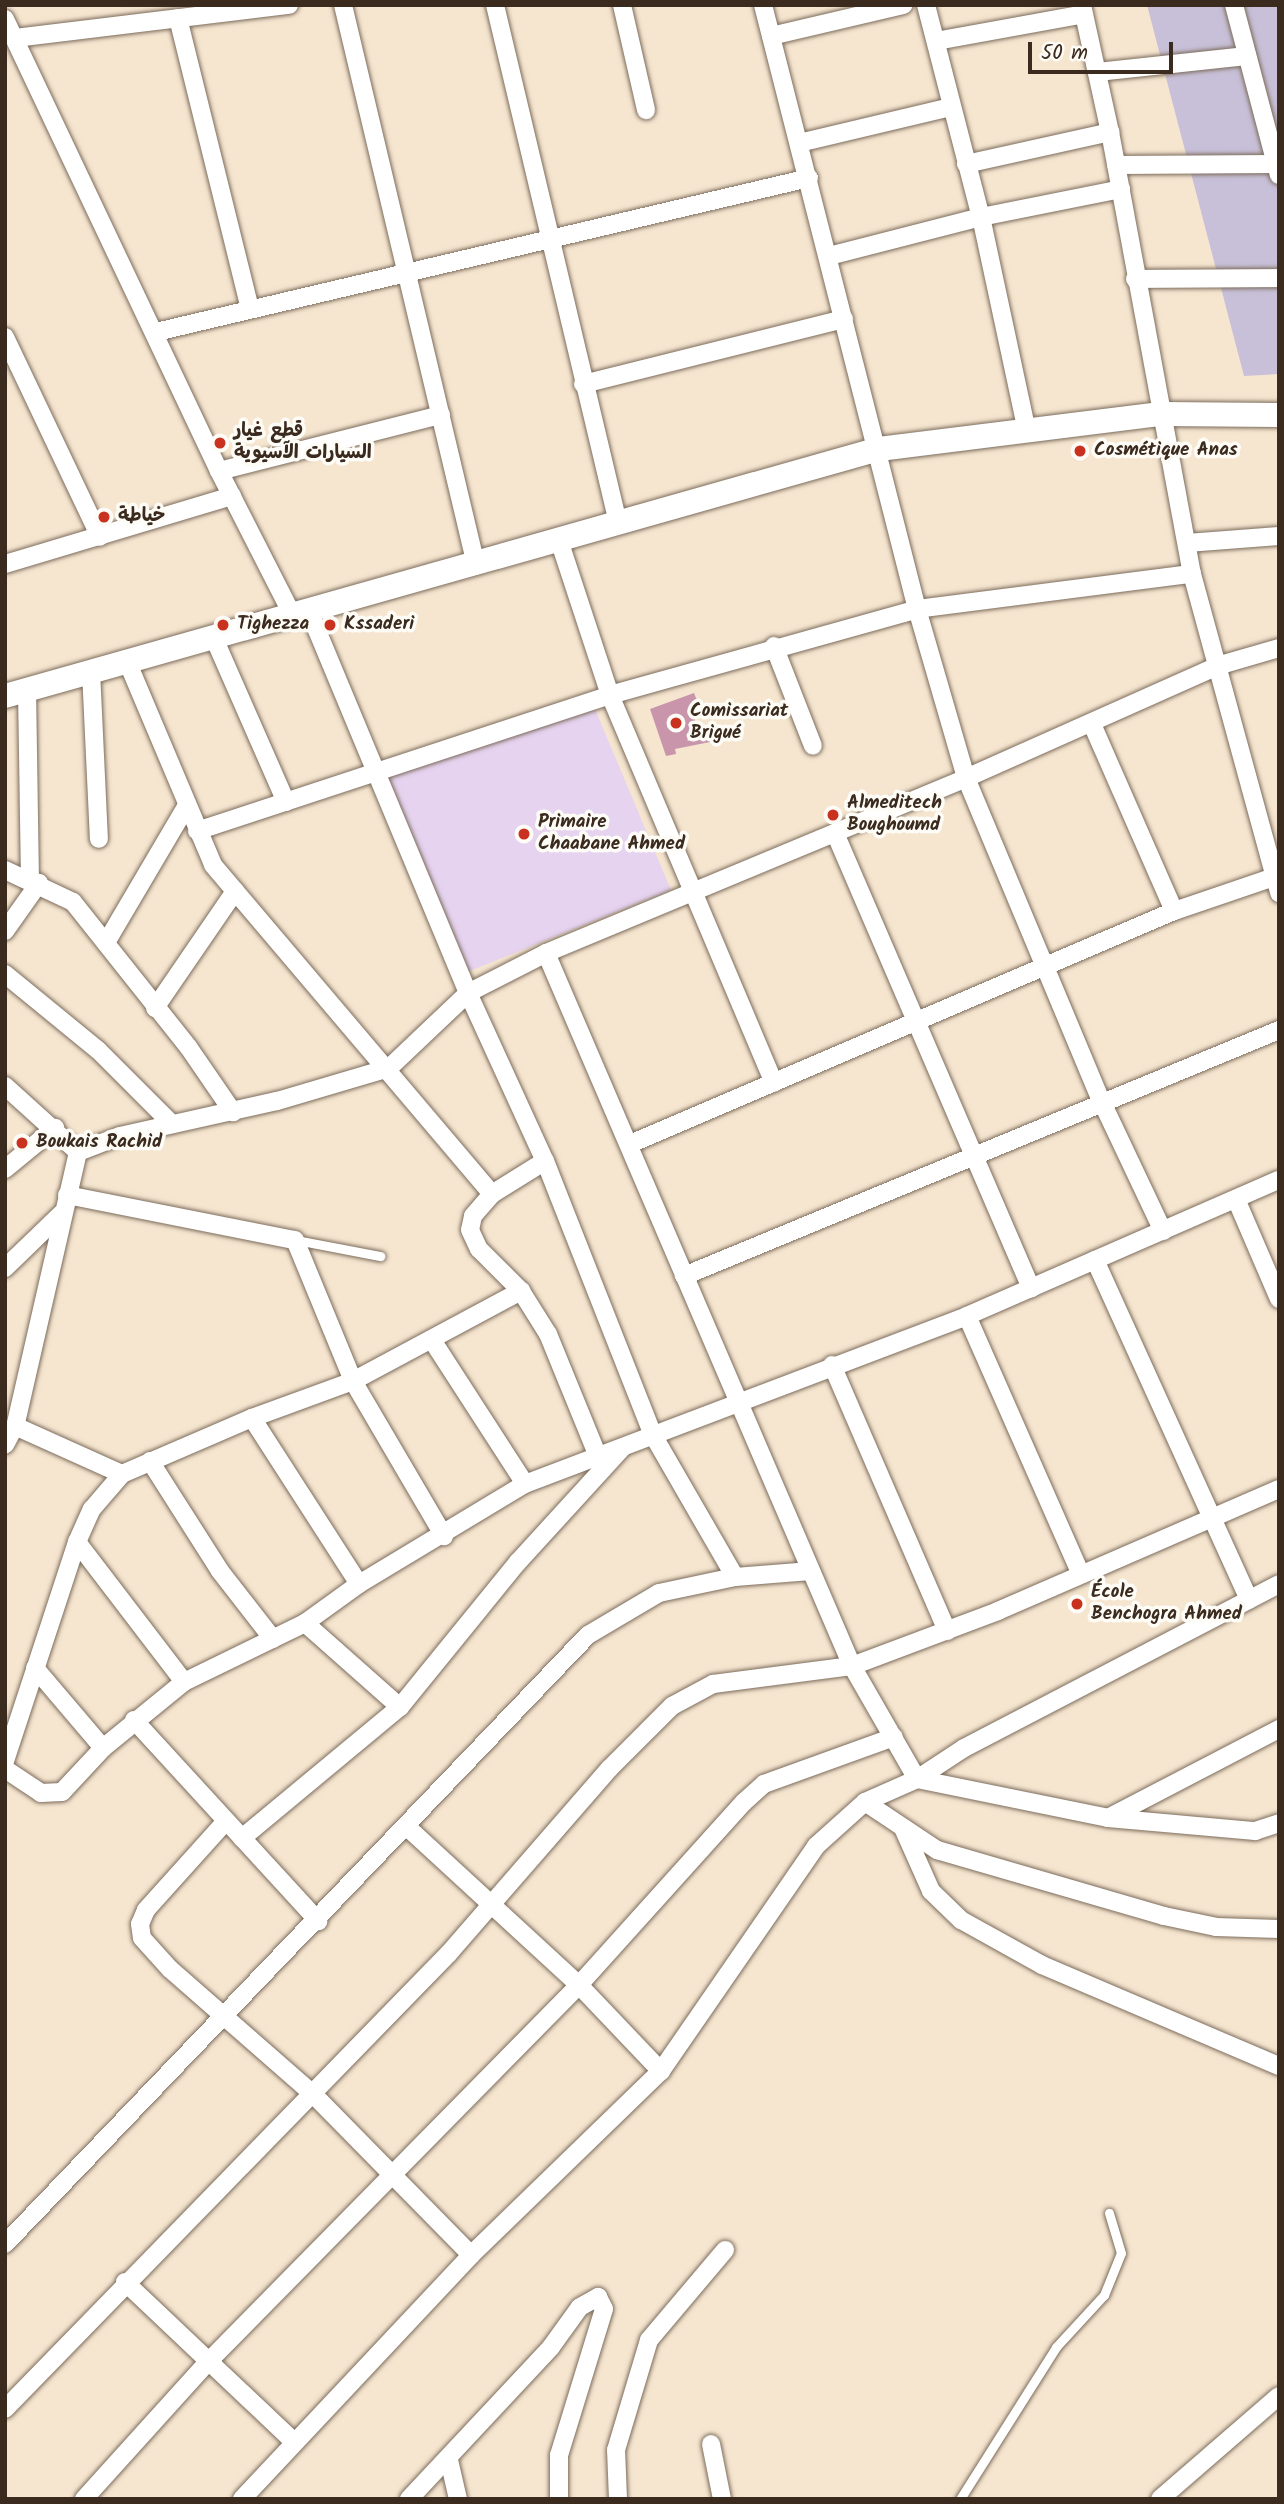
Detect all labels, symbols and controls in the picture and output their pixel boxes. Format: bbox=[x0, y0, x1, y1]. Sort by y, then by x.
scale bar bbox=[1032, 28, 1177, 72]
text: 50 m bbox=[1041, 37, 1088, 70]
place label: قطع غيار السيارات الآسيوية bbox=[234, 421, 372, 465]
marker: قطع غيار السيارات الآسيوية bbox=[212, 435, 228, 451]
place label: Cosmétique Anas bbox=[1094, 440, 1238, 462]
marker: Cosmétique Anas bbox=[1072, 443, 1088, 459]
place label: خياطة bbox=[118, 506, 165, 528]
marker: خياطة bbox=[96, 509, 112, 525]
place label: Tighezza bbox=[237, 614, 309, 636]
place label: Kssaderi bbox=[344, 614, 414, 636]
marker: Tighezza bbox=[215, 617, 231, 633]
marker: Kssaderi bbox=[322, 617, 338, 633]
place label: Comissariat Brigué bbox=[690, 701, 788, 745]
marker: Comissariat Brigué bbox=[668, 715, 684, 731]
place label: Almeditech Boughoumd bbox=[847, 793, 942, 837]
marker: Almeditech Boughoumd bbox=[825, 807, 841, 823]
place label: Primaire Chaabane Ahmed bbox=[538, 812, 685, 856]
marker: Primaire Chaabane Ahmed bbox=[516, 826, 532, 842]
place label: Boukais Rachid bbox=[36, 1132, 162, 1154]
marker: Boukais Rachid bbox=[14, 1135, 30, 1151]
place label: École Benchogra Ahmed bbox=[1091, 1582, 1242, 1626]
marker: École Benchogra Ahmed bbox=[1069, 1596, 1085, 1612]

